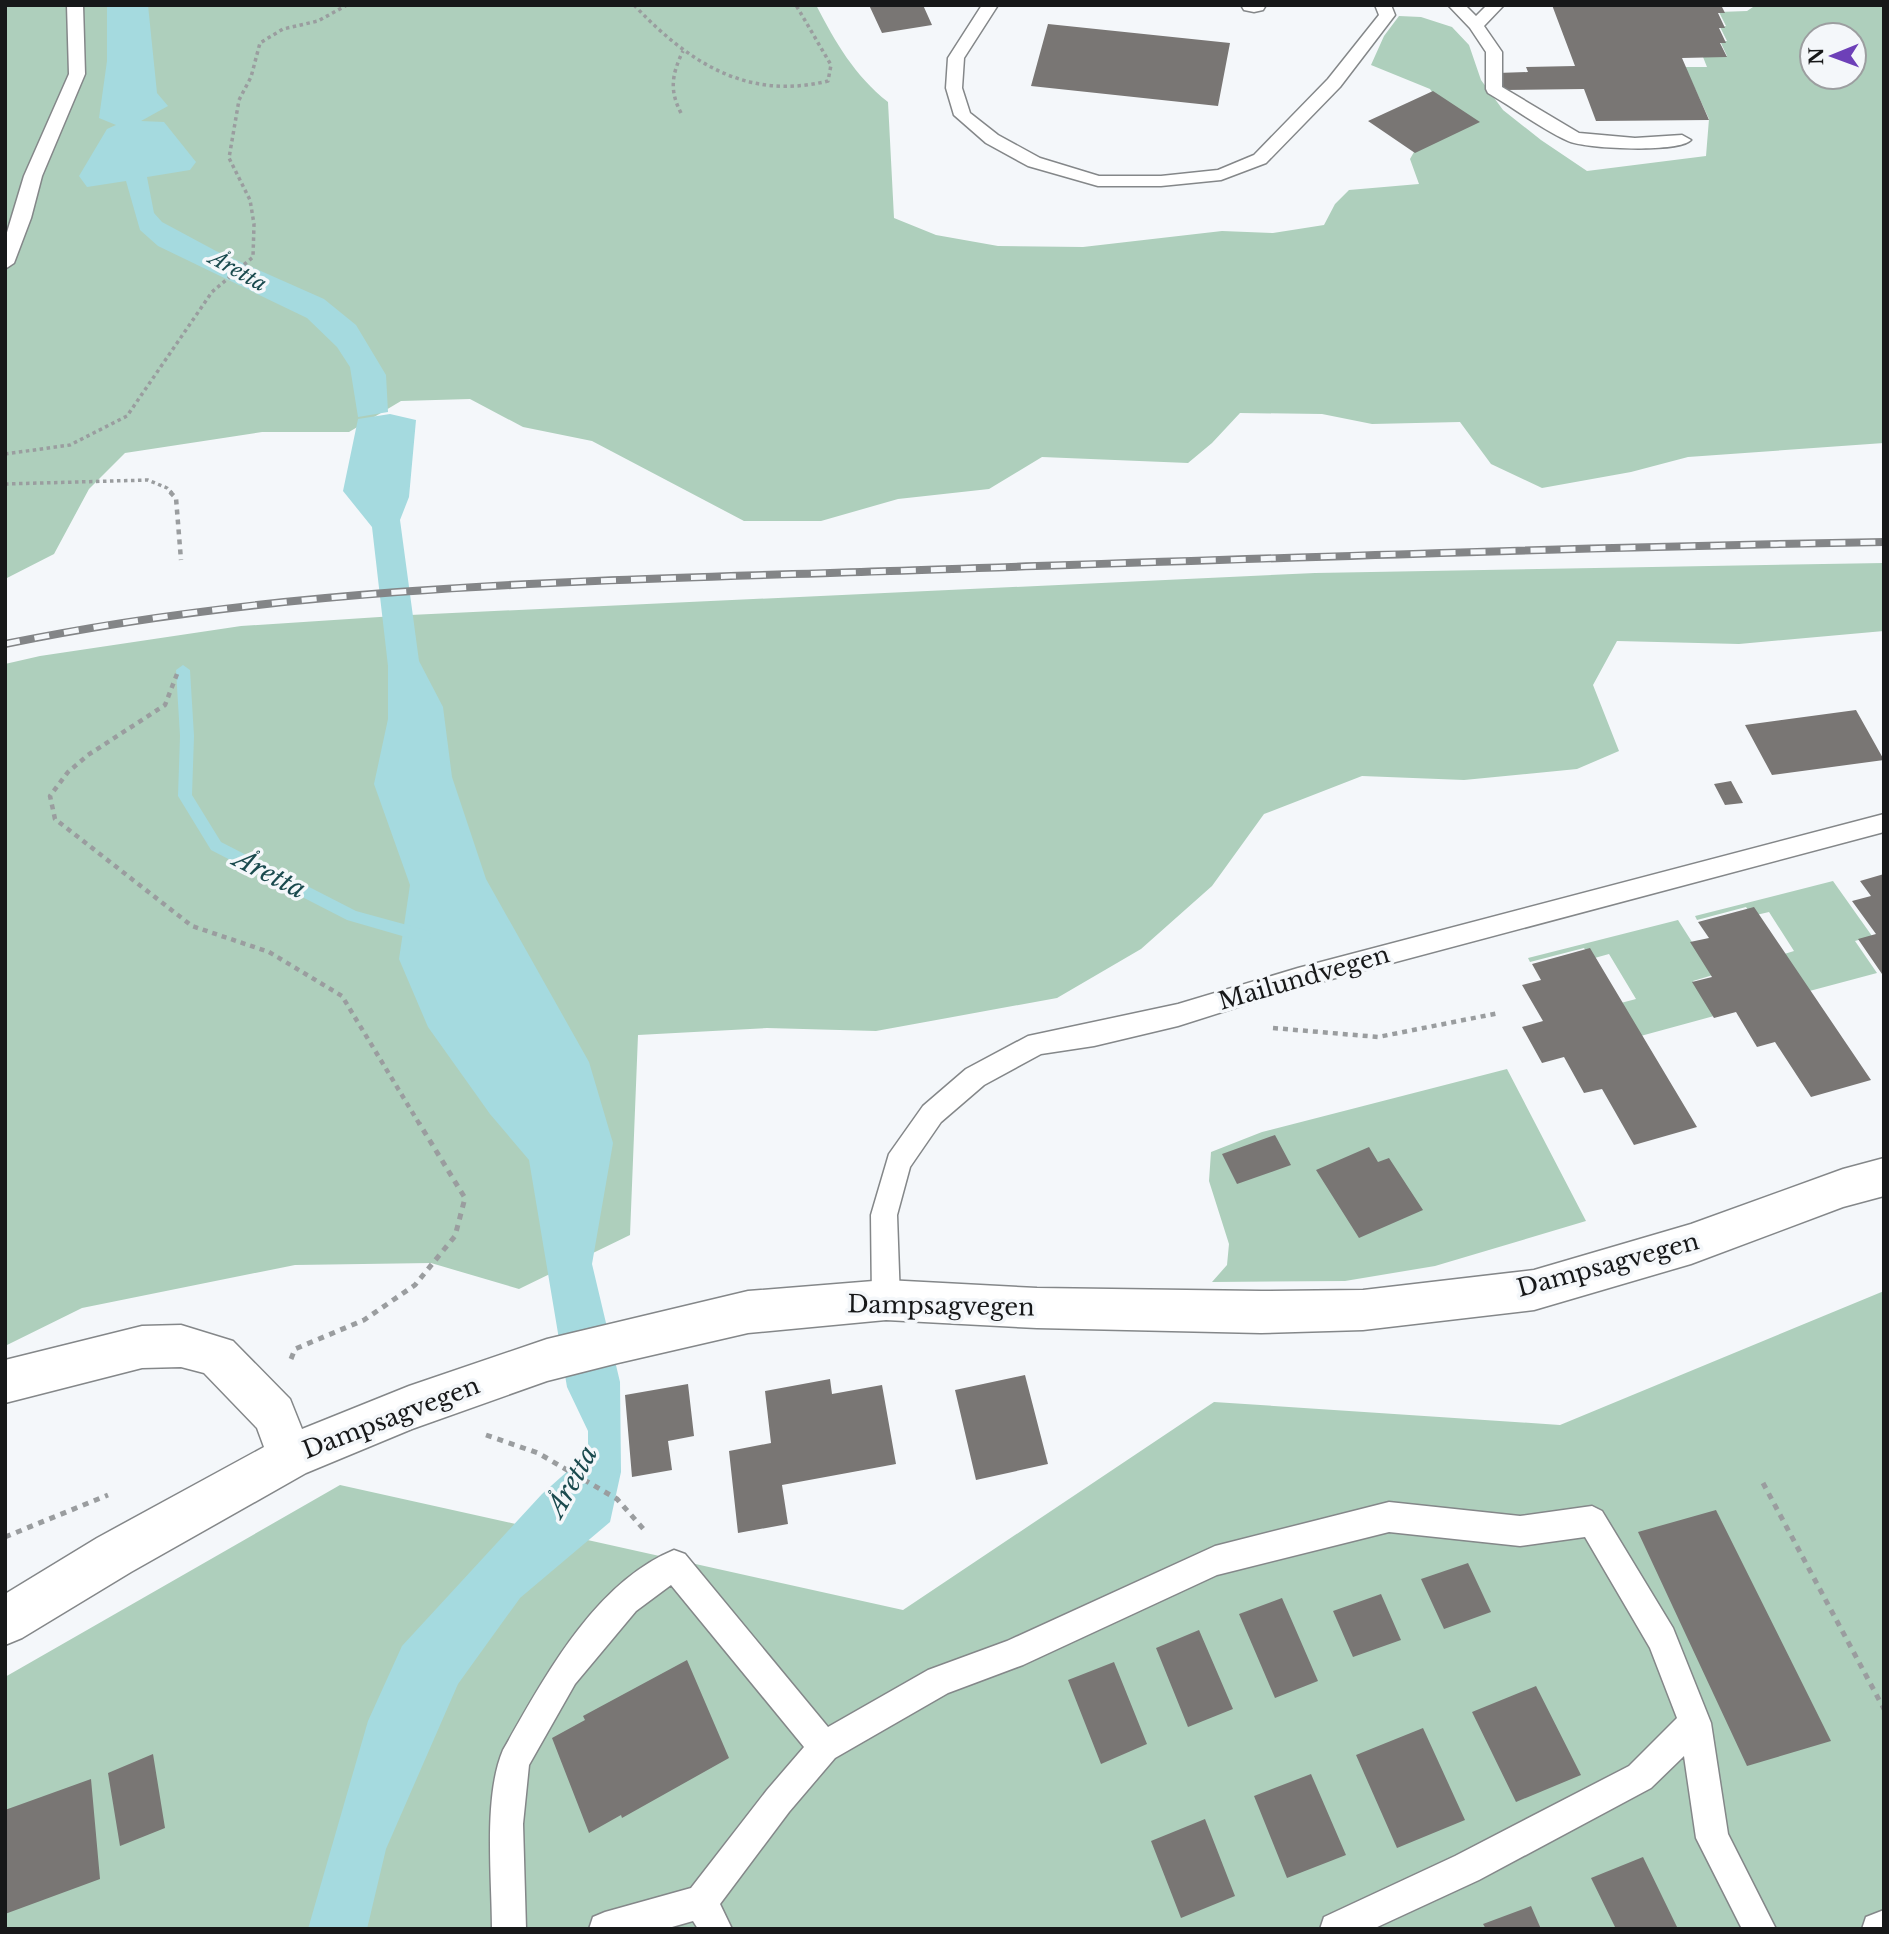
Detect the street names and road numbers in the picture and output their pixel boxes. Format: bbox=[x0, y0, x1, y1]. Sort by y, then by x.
street label: Mailundvegen bbox=[1215, 939, 1393, 1016]
street label: Dampsagvegen bbox=[1514, 1226, 1702, 1303]
street label: Dampsagvegen bbox=[847, 1289, 1035, 1322]
street label: Dampsagvegen bbox=[298, 1370, 483, 1465]

